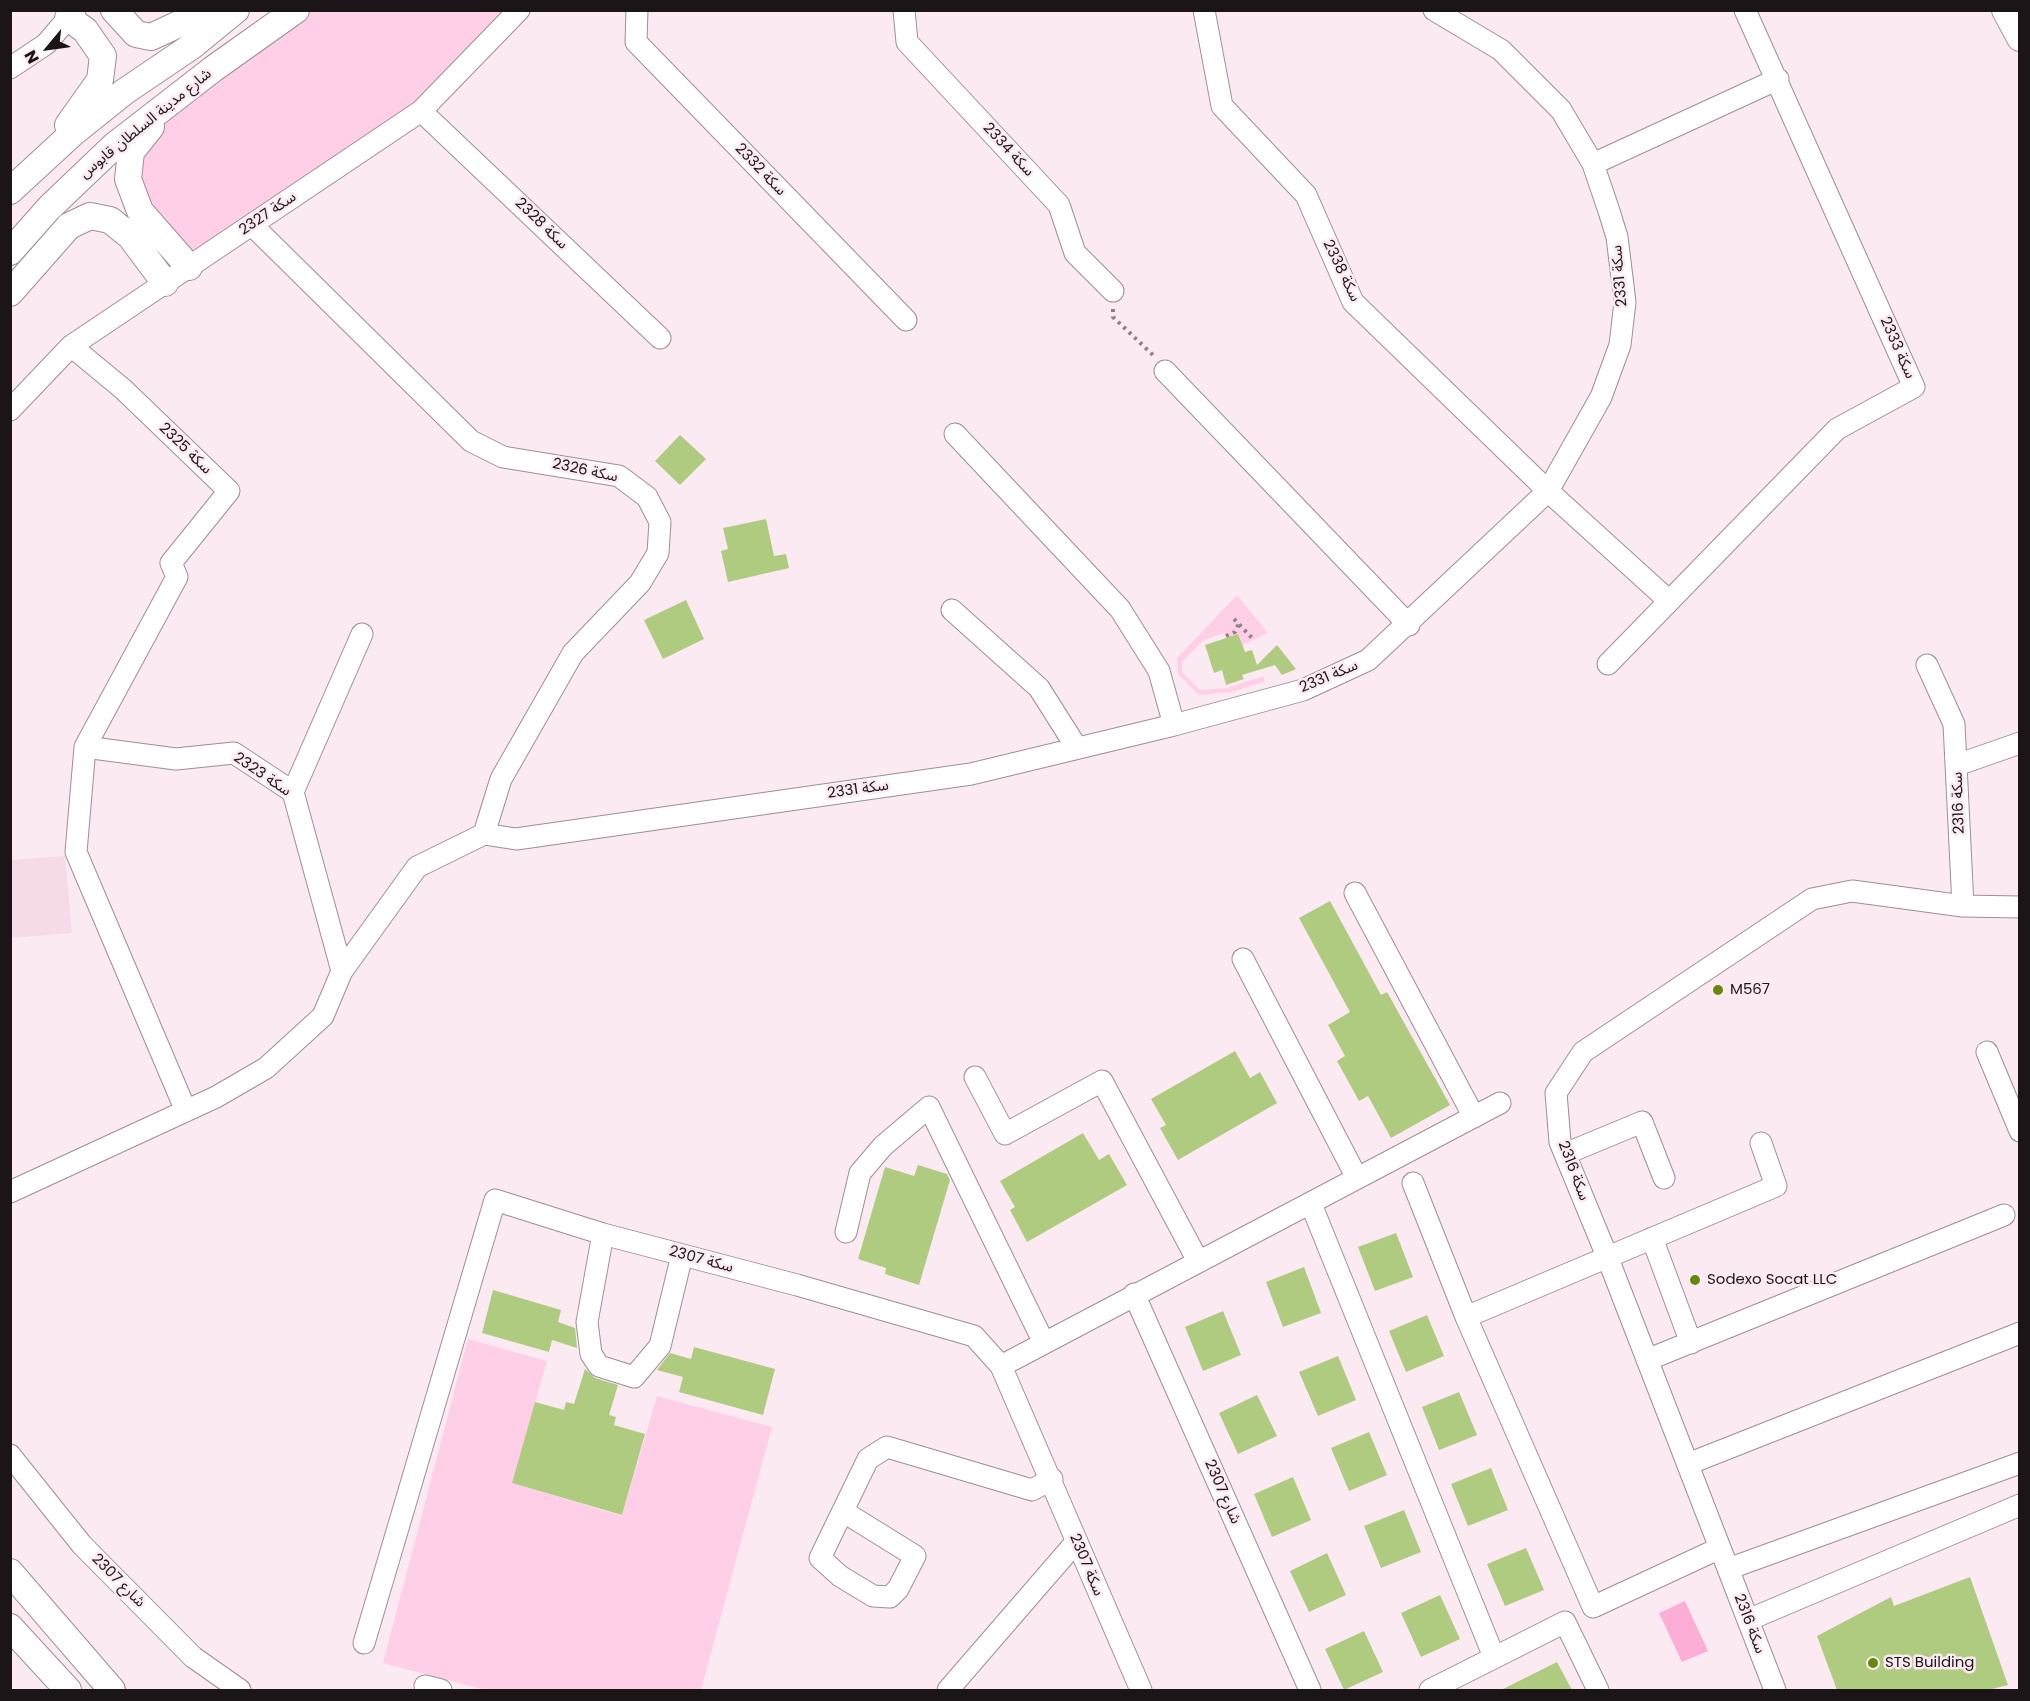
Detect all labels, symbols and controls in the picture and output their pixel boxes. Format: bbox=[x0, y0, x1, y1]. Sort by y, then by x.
north arrow bbox=[18, 18, 78, 78]
text: N bbox=[19, 46, 45, 68]
street label: شارع مدينة السلطان قابوس bbox=[76, 65, 216, 183]
street label: سكة 2334 bbox=[979, 120, 1037, 180]
street label: سكة 2332 bbox=[731, 140, 789, 200]
street label: سكة 2327 bbox=[236, 188, 300, 240]
street label: سكة 2328 bbox=[511, 195, 571, 253]
street label: سكة 2338 bbox=[1318, 237, 1364, 305]
street label: سكة 2331 bbox=[1608, 244, 1632, 308]
street label: سكة 2333 bbox=[1875, 314, 1919, 382]
street label: سكة 2325 bbox=[155, 420, 215, 478]
street label: سكة 2326 bbox=[551, 455, 619, 487]
street label: سكة 2331 bbox=[1297, 657, 1361, 697]
street label: سكة 2323 bbox=[230, 749, 294, 801]
street label: 2316 سكة bbox=[1949, 771, 1969, 835]
street label: سكة 2331 bbox=[826, 777, 890, 803]
place label: M567 bbox=[1730, 981, 1770, 999]
marker: M567 bbox=[1711, 983, 1725, 997]
street label: 2316 سكة bbox=[1553, 1139, 1593, 1203]
street label: سكة 2307 bbox=[667, 1243, 735, 1277]
place label: Sodexo Socat LLC bbox=[1707, 1271, 1837, 1289]
marker: Sodexo Socat LLC bbox=[1688, 1273, 1702, 1287]
street label: 2307 شارع bbox=[1200, 1457, 1244, 1527]
street label: سكة 2307 bbox=[1065, 1531, 1107, 1599]
street label: 2307 شارع bbox=[87, 1550, 149, 1612]
street label: 2316 سكة bbox=[1729, 1592, 1769, 1656]
place label: STS Building bbox=[1885, 1654, 1974, 1672]
marker: STS Building bbox=[1866, 1656, 1880, 1670]

